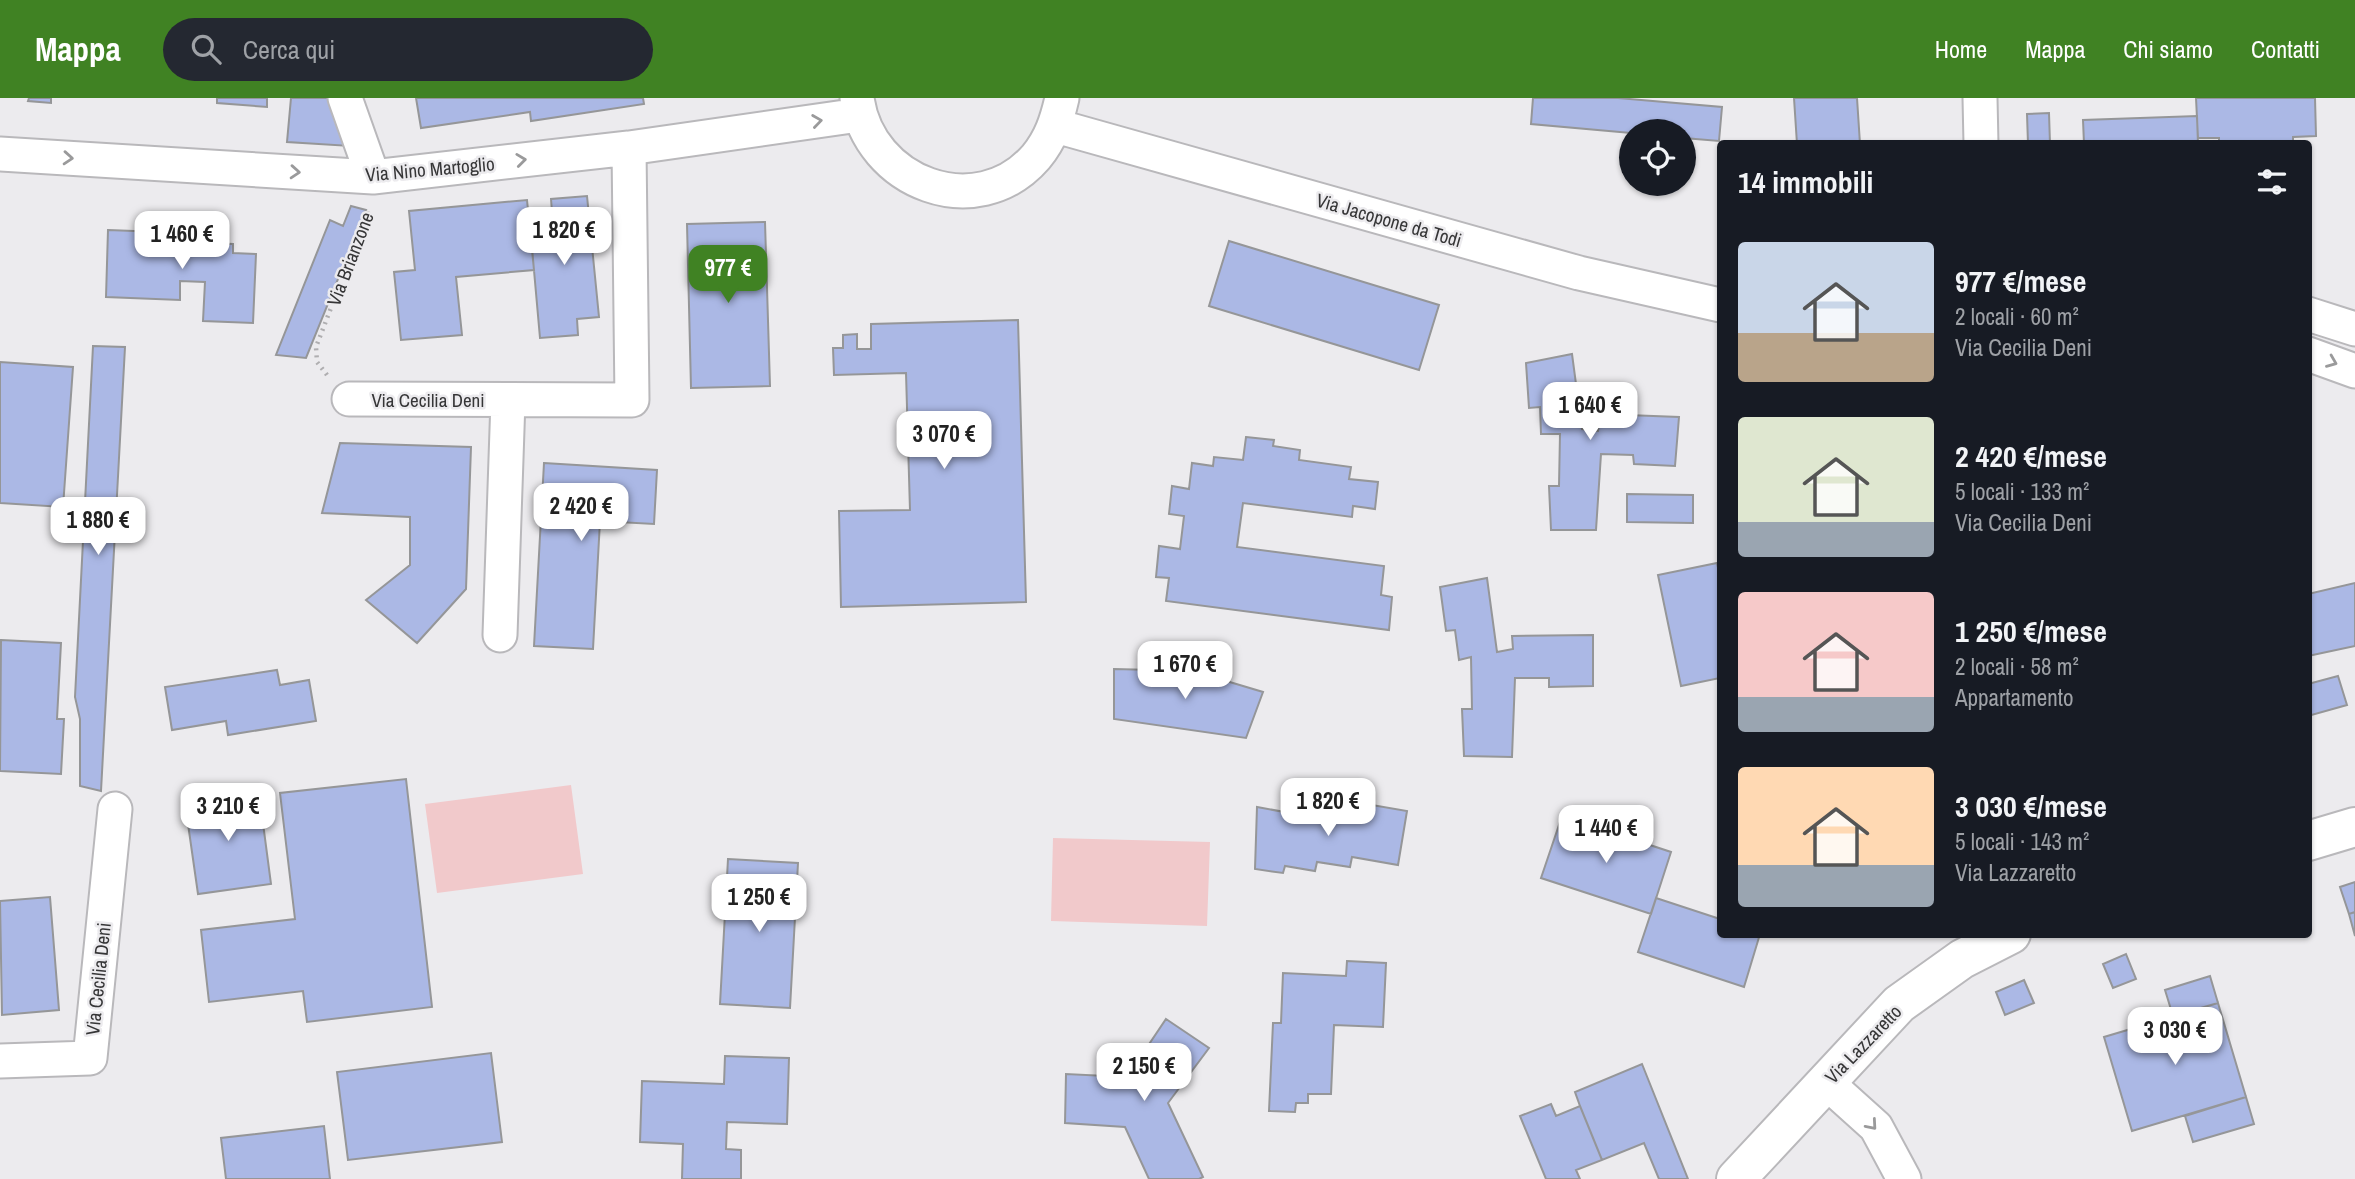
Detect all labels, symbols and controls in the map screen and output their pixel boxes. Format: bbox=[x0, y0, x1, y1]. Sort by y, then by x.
search box bbox=[163, 18, 653, 81]
text: Mappa bbox=[35, 27, 121, 71]
icon: search bbox=[187, 30, 225, 68]
text: Cerca qui bbox=[243, 32, 335, 67]
text: Home bbox=[1935, 33, 1987, 65]
text: Mappa bbox=[2025, 33, 2085, 65]
text: Chi siamo bbox=[2123, 33, 2213, 65]
text: Contatti bbox=[2251, 33, 2320, 65]
one-way arrow bbox=[812, 114, 823, 129]
map controls bbox=[1619, 119, 1696, 196]
button: locate bbox=[1619, 119, 1696, 196]
one-way arrow bbox=[63, 150, 74, 165]
street label: Via Nino Martoglio bbox=[364, 150, 496, 188]
one-way arrow bbox=[516, 153, 527, 168]
text: 14 immobili bbox=[1738, 162, 1873, 202]
icon: filters bbox=[2253, 163, 2291, 201]
one-way arrow bbox=[290, 165, 301, 180]
street label: Via Jacopone da Todi bbox=[1313, 187, 1465, 253]
street label: Via Brianzone bbox=[320, 208, 380, 310]
pin: 1 820 € bbox=[499, 208, 629, 267]
pin: 1 460 € bbox=[117, 212, 247, 271]
text: 1 820 € bbox=[533, 214, 595, 245]
text: 1 460 € bbox=[151, 218, 213, 249]
pin: 977 € bbox=[679, 246, 777, 305]
text: 977 € bbox=[704, 252, 752, 283]
text: 977 €/mese bbox=[1955, 261, 2086, 301]
icon: home bbox=[1794, 270, 1878, 354]
text: 2 locali · 60 m² bbox=[1955, 301, 2079, 332]
text: Via Cecilia Deni bbox=[1955, 332, 2092, 363]
one-way arrow bbox=[2325, 353, 2337, 367]
pin: 1 640 € bbox=[1525, 382, 1655, 442]
street label: Via Cecilia Deni bbox=[371, 387, 485, 413]
text: 1 640 € bbox=[1559, 389, 1621, 420]
pin: 3 070 € bbox=[879, 412, 1009, 471]
text: 3 070 € bbox=[913, 418, 975, 449]
text: 2 420 €/mese bbox=[1955, 436, 2107, 476]
icon: home bbox=[1794, 445, 1878, 529]
text: 5 locali · 133 m² bbox=[1955, 476, 2089, 507]
pin: 2 420 € bbox=[516, 484, 646, 543]
text: 2 420 € bbox=[550, 490, 612, 521]
pin: 1 880 € bbox=[33, 498, 163, 557]
text: 1 880 € bbox=[67, 504, 129, 535]
text: Via Cecilia Deni bbox=[1955, 507, 2092, 538]
text: 1 250 €/mese bbox=[1955, 611, 2107, 651]
icon: home bbox=[1794, 620, 1878, 704]
pin: 1 670 € bbox=[1120, 642, 1250, 701]
text: 1 670 € bbox=[1154, 648, 1216, 679]
text: 2 locali · 58 m² bbox=[1955, 651, 2079, 682]
text: Appartamento bbox=[1955, 682, 2073, 713]
pin: 1 820 € bbox=[1263, 778, 1393, 838]
pin: 3 210 € bbox=[163, 784, 293, 843]
text: 1 820 € bbox=[1297, 785, 1359, 816]
text: 3 030 €/mese bbox=[1955, 786, 2107, 826]
text: 3 210 € bbox=[197, 790, 259, 821]
icon: home bbox=[1794, 795, 1878, 879]
pin: 1 440 € bbox=[1541, 806, 1671, 865]
text: 1 440 € bbox=[1575, 812, 1637, 843]
text: 5 locali · 143 m² bbox=[1955, 826, 2089, 857]
text: Via Lazzaretto bbox=[1955, 857, 2076, 888]
pin: 1 250 € bbox=[694, 874, 824, 934]
text: 1 250 € bbox=[728, 881, 790, 912]
street label: Via Cecilia Deni bbox=[79, 921, 117, 1037]
street label: Via Lazzaretto bbox=[1819, 999, 1907, 1089]
pin: 3 030 € bbox=[2110, 1007, 2240, 1067]
text: 3 030 € bbox=[2144, 1014, 2206, 1045]
pin: 2 150 € bbox=[1079, 1044, 1209, 1103]
text: 2 150 € bbox=[1113, 1050, 1175, 1081]
one-way arrow bbox=[1864, 1117, 1876, 1130]

